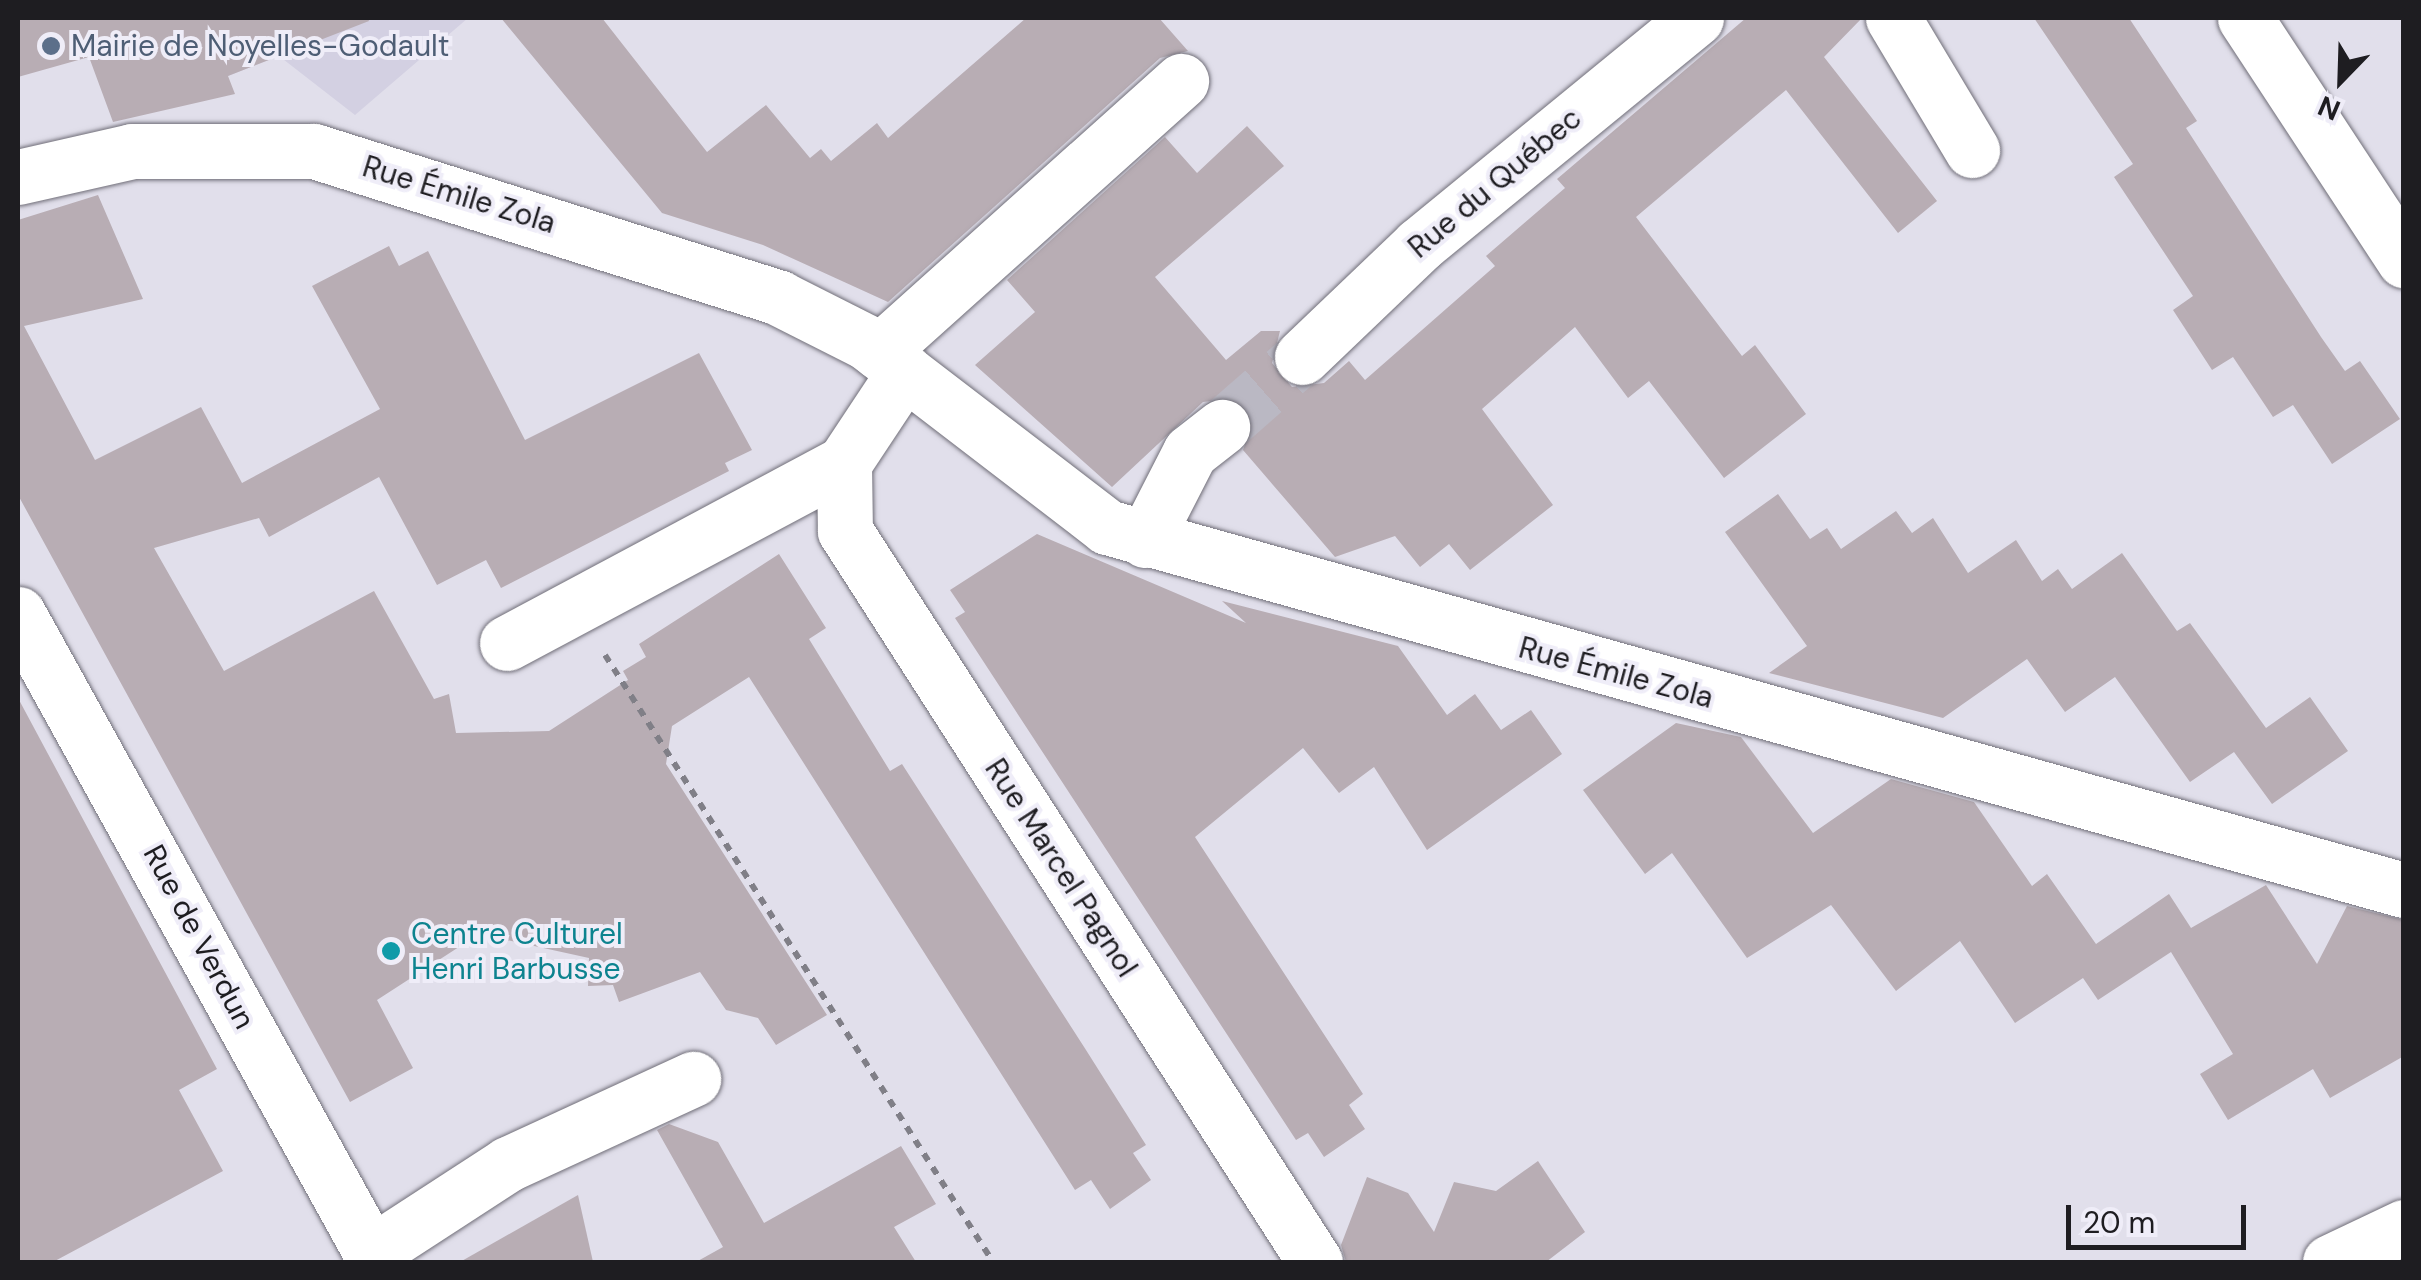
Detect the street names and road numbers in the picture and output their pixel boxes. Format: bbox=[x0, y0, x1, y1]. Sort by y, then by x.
street label: Rue du Québec bbox=[1401, 100, 1589, 266]
street label: Rue Émile Zola bbox=[358, 149, 560, 241]
street label: Rue Émile Zola bbox=[1515, 630, 1717, 716]
street label: Rue Marcel Pagnol bbox=[977, 752, 1145, 984]
street label: Rue de Verdun bbox=[136, 839, 262, 1035]

